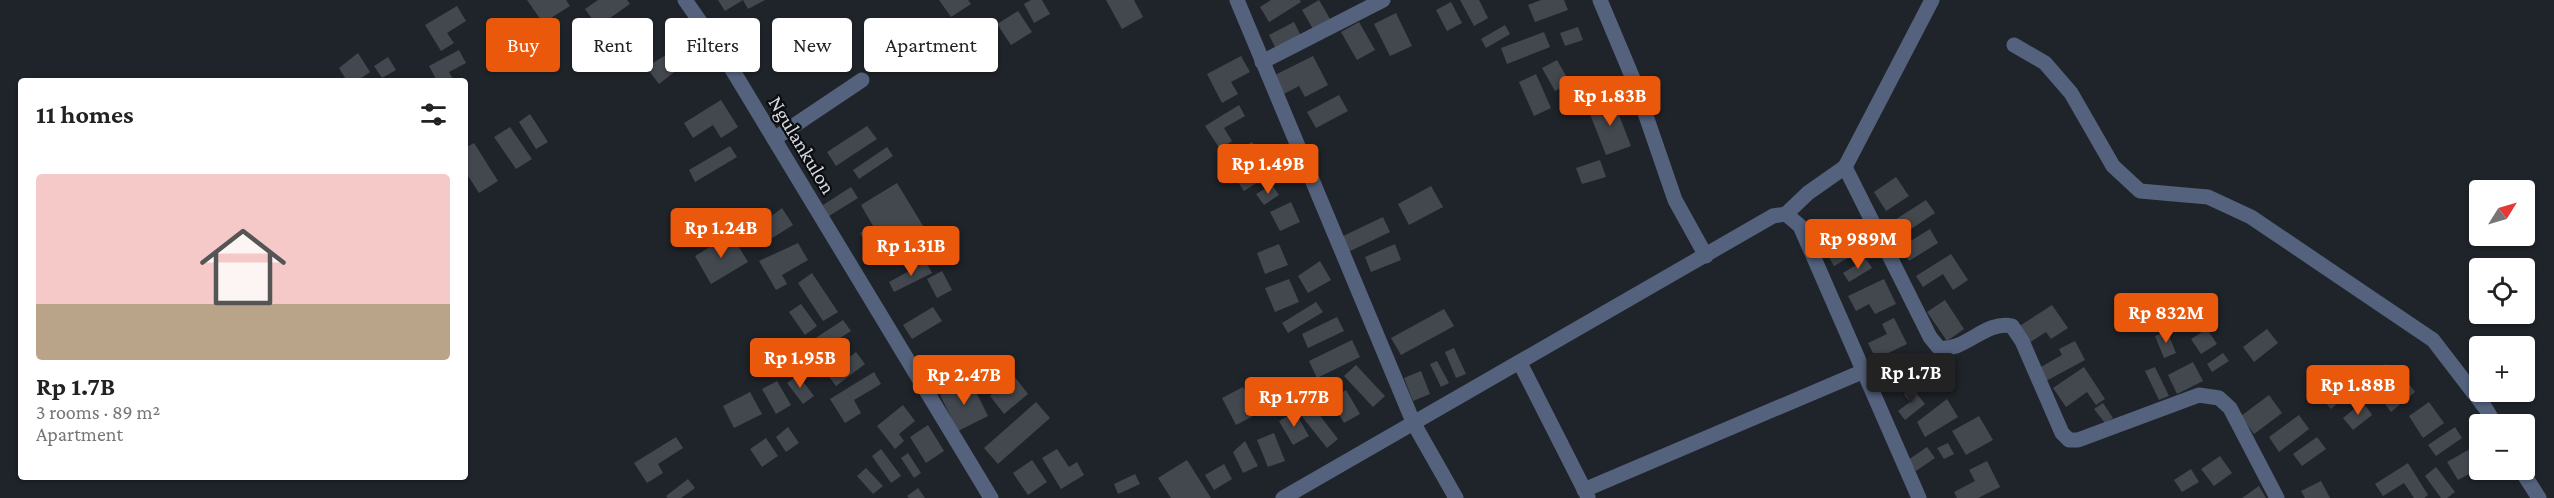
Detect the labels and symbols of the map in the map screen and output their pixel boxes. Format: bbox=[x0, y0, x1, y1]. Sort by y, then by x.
pin: Rp 1.83B bbox=[1548, 76, 1672, 127]
street label: Ngulankulon bbox=[763, 92, 841, 198]
pin: Rp 1.49B bbox=[1206, 144, 1330, 195]
north arrow bbox=[2469, 180, 2535, 246]
pin: Rp 1.24B bbox=[659, 208, 783, 259]
pin: Rp 989M bbox=[1803, 219, 1913, 270]
pin: Rp 1.31B bbox=[849, 226, 973, 277]
pin: Rp 832M bbox=[2111, 293, 2221, 344]
pin: Rp 1.95B bbox=[738, 338, 862, 389]
pin: Rp 1.7B bbox=[1856, 353, 1966, 404]
pin: Rp 2.47B bbox=[902, 355, 1026, 406]
pin: Rp 1.88B bbox=[2296, 365, 2420, 416]
pin: Rp 1.77B bbox=[1232, 377, 1356, 428]

